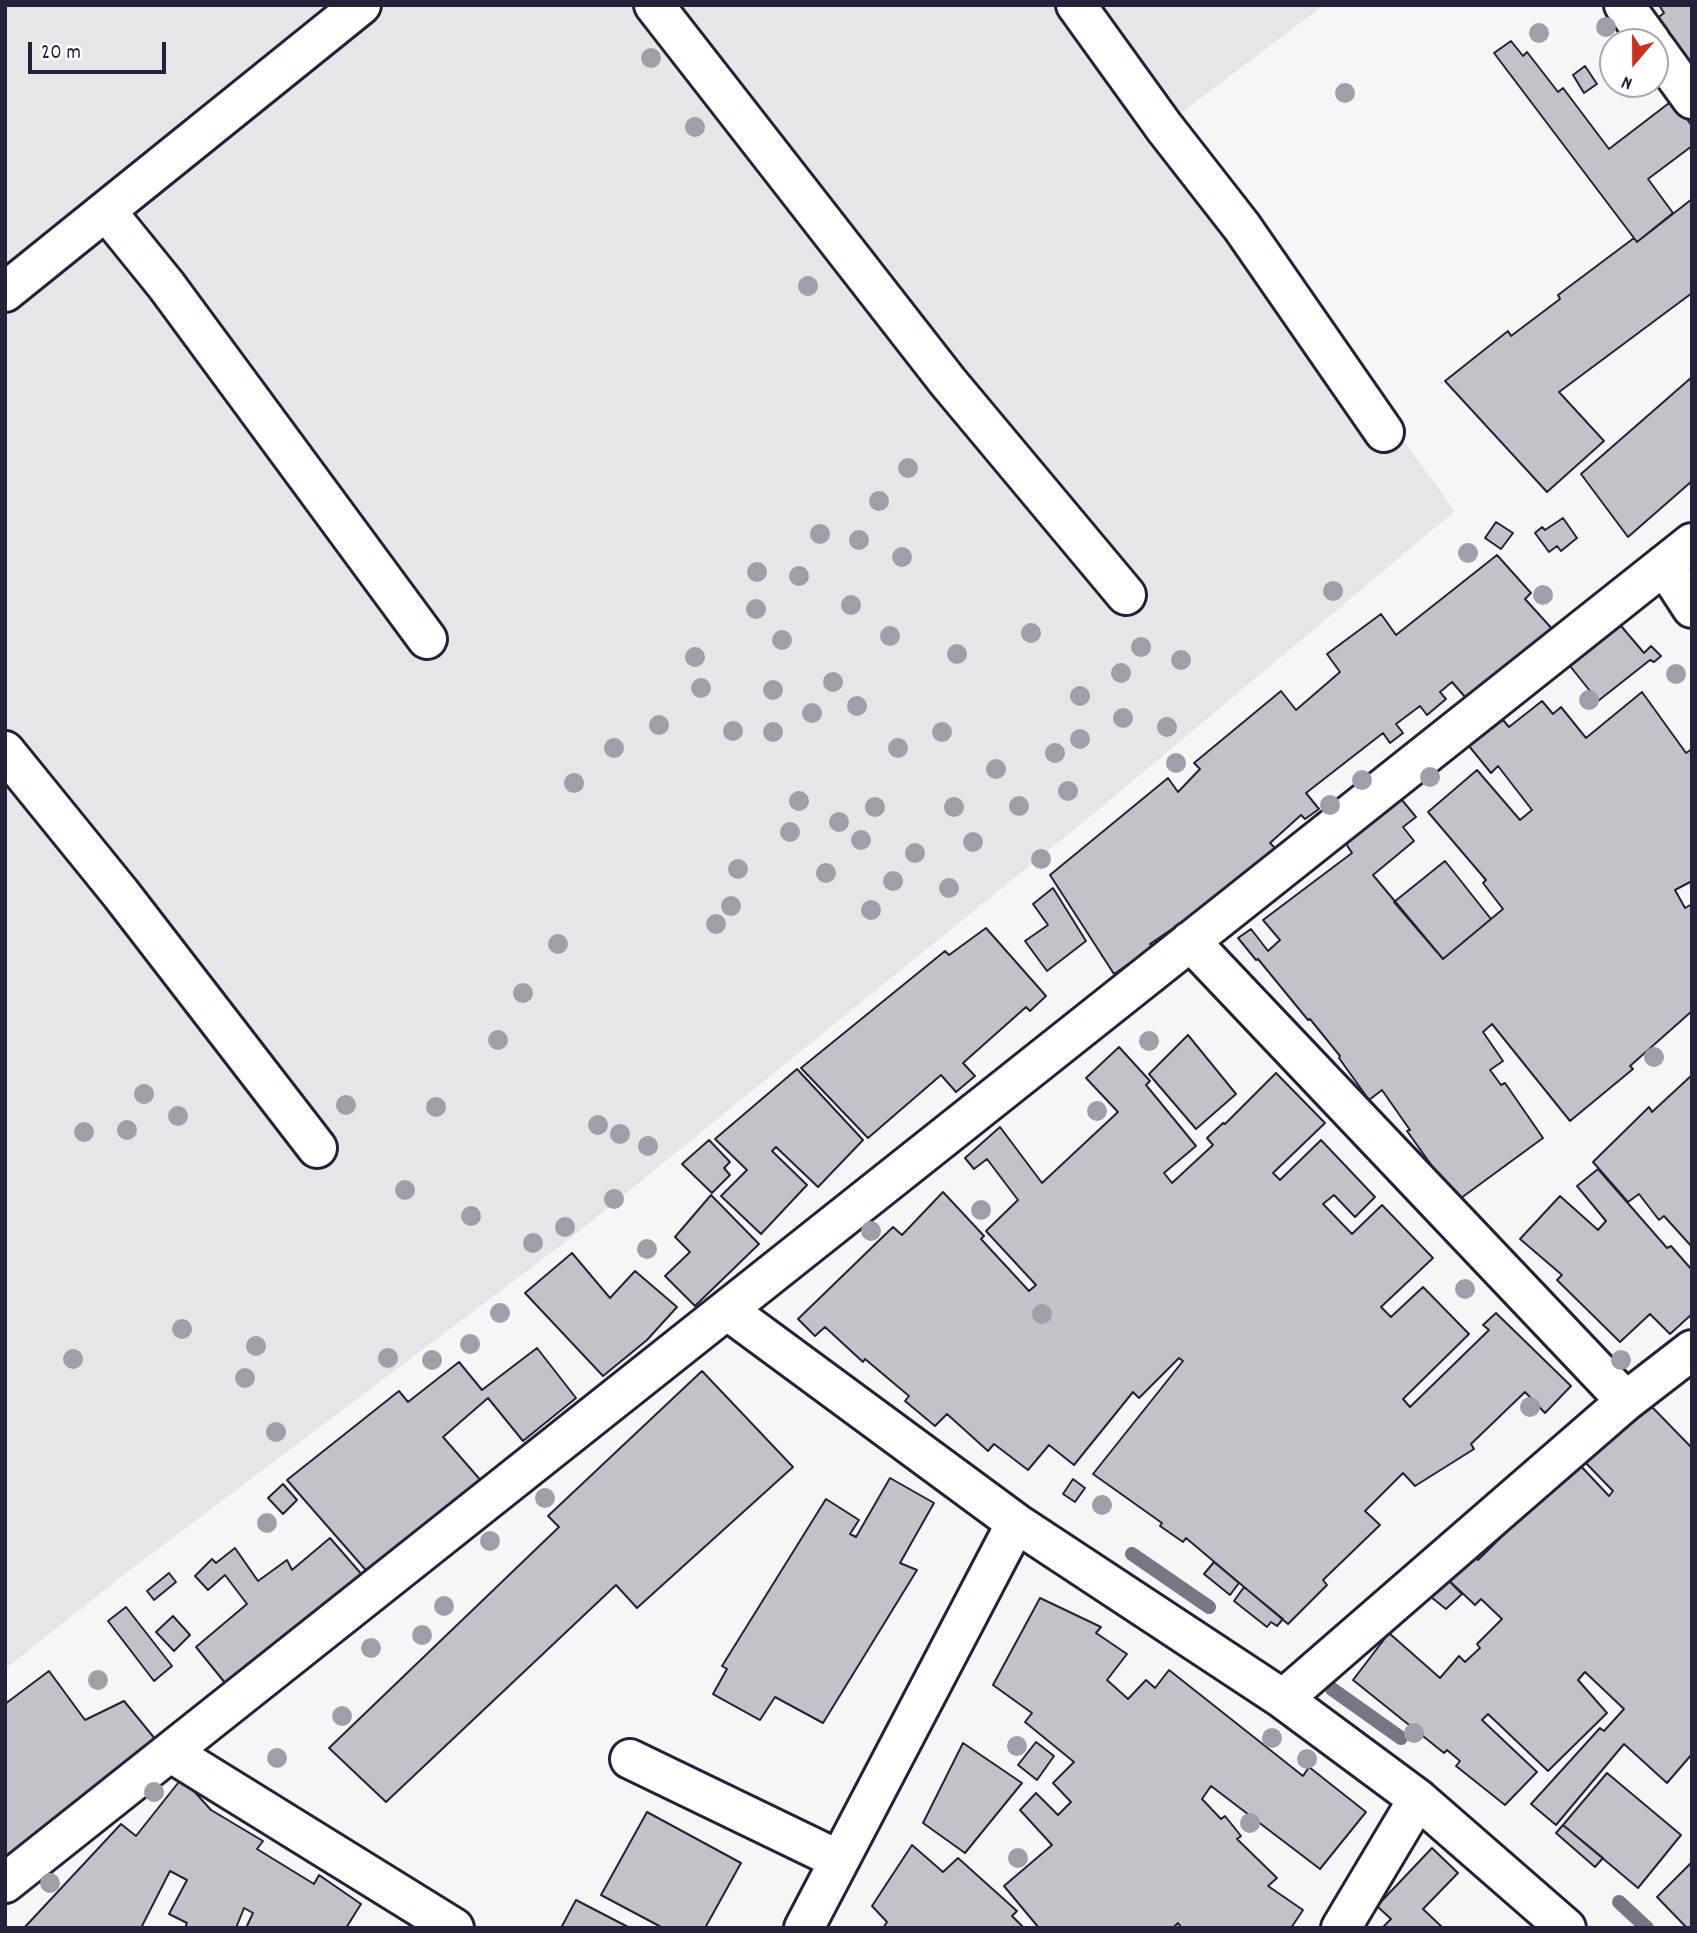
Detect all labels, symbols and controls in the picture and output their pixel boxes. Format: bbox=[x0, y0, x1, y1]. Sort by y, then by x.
scale bar bbox=[32, 28, 170, 72]
north arrow bbox=[1599, 28, 1669, 98]
text: 20 m bbox=[41, 39, 81, 69]
text: N bbox=[1618, 67, 1636, 96]

